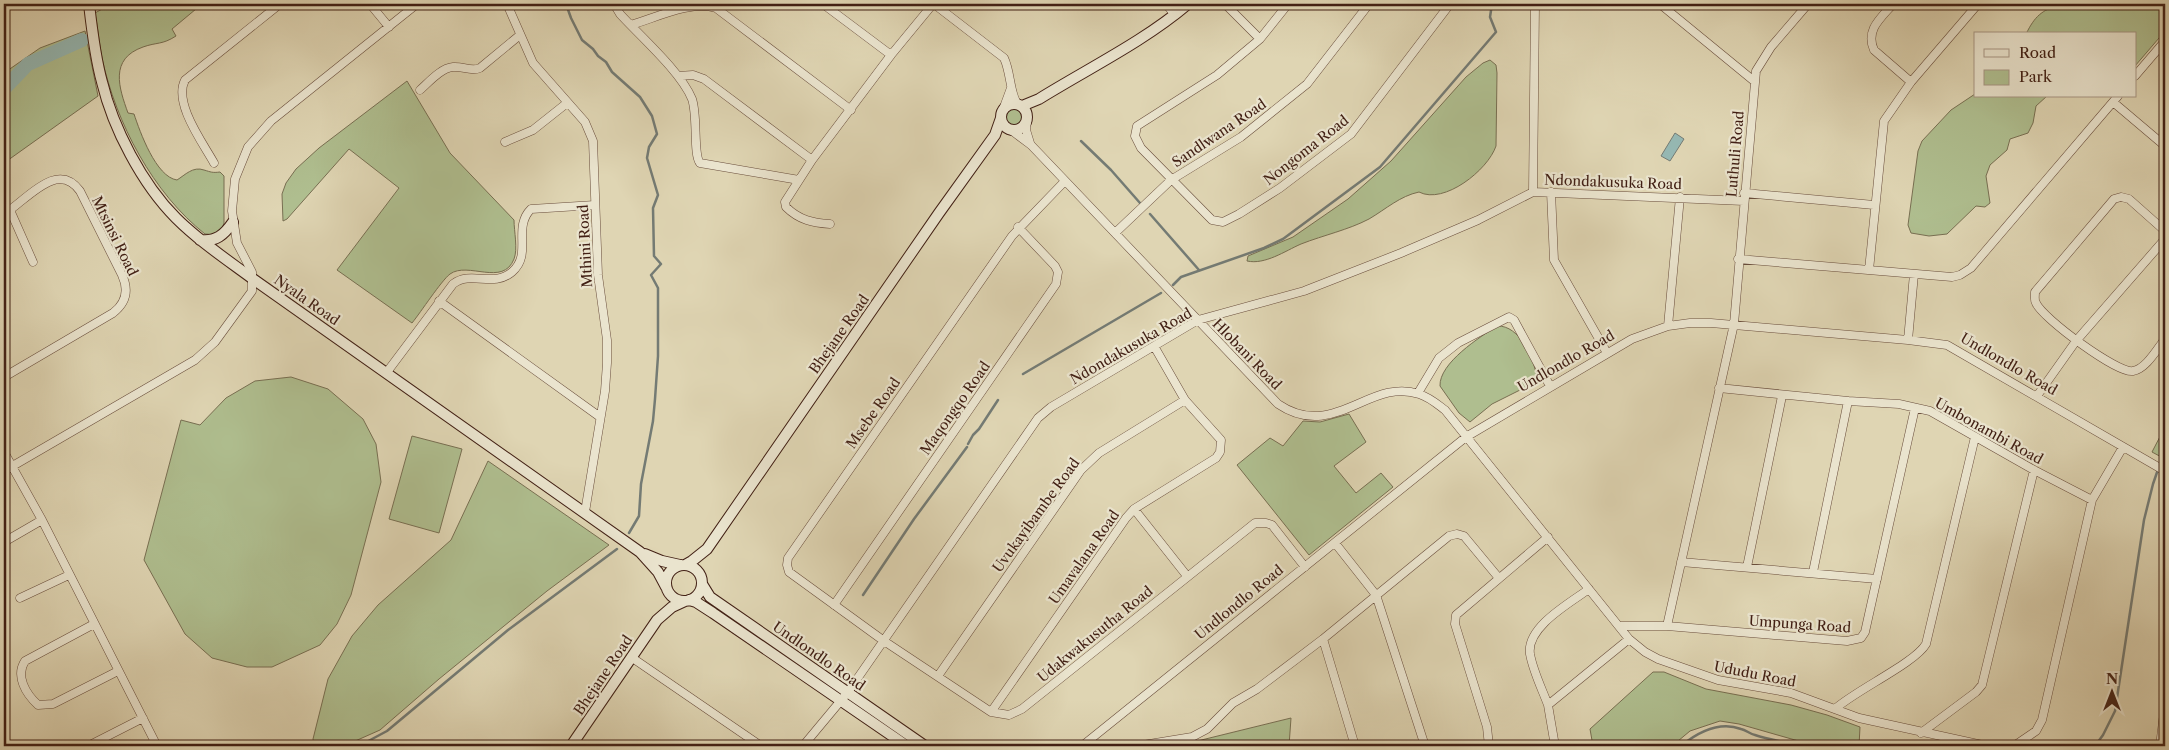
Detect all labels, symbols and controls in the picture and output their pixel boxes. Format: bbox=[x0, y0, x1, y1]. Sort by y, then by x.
legend bbox=[1974, 32, 2136, 98]
text: Road bbox=[2019, 43, 2056, 62]
text: Park bbox=[2019, 67, 2053, 86]
street label: Sandlwana Road bbox=[1168, 95, 1270, 171]
street label: Luthuli Road bbox=[1722, 109, 1748, 198]
street label: Nongoma Road bbox=[1260, 111, 1353, 189]
street label: Ndondakusuka Road bbox=[1544, 171, 1683, 193]
street label: Mtsinsi Road bbox=[88, 193, 142, 279]
street label: Mthini Road bbox=[574, 204, 596, 288]
street label: Nyala Road bbox=[271, 271, 344, 329]
street label: Bhejane Road bbox=[805, 291, 873, 377]
street label: Ndondakusuka Road bbox=[1067, 304, 1196, 388]
street label: Hlobani Road bbox=[1209, 315, 1286, 394]
street label: Undlondlo Road bbox=[1514, 326, 1618, 396]
street label: Undlondlo Road bbox=[1957, 329, 2061, 399]
street label: Maqongqo Road bbox=[916, 357, 994, 458]
street label: Msebe Road bbox=[842, 374, 904, 452]
street label: Umbonambi Road bbox=[1932, 394, 2047, 468]
street label: Uvukayibambe Road bbox=[988, 454, 1084, 576]
street label: Umavalana Road bbox=[1045, 506, 1123, 608]
street label: Undlondlo Road bbox=[1191, 560, 1287, 643]
street label: Udakwakusutha Road bbox=[1034, 582, 1157, 686]
street label: Umpunga Road bbox=[1748, 611, 1852, 637]
street label: Undlondlo Road bbox=[769, 617, 869, 695]
street label: Bhejane Road bbox=[570, 631, 637, 718]
street label: Ududu Road bbox=[1713, 657, 1798, 691]
north arrow bbox=[2086, 668, 2136, 718]
text: N bbox=[2106, 670, 2118, 688]

